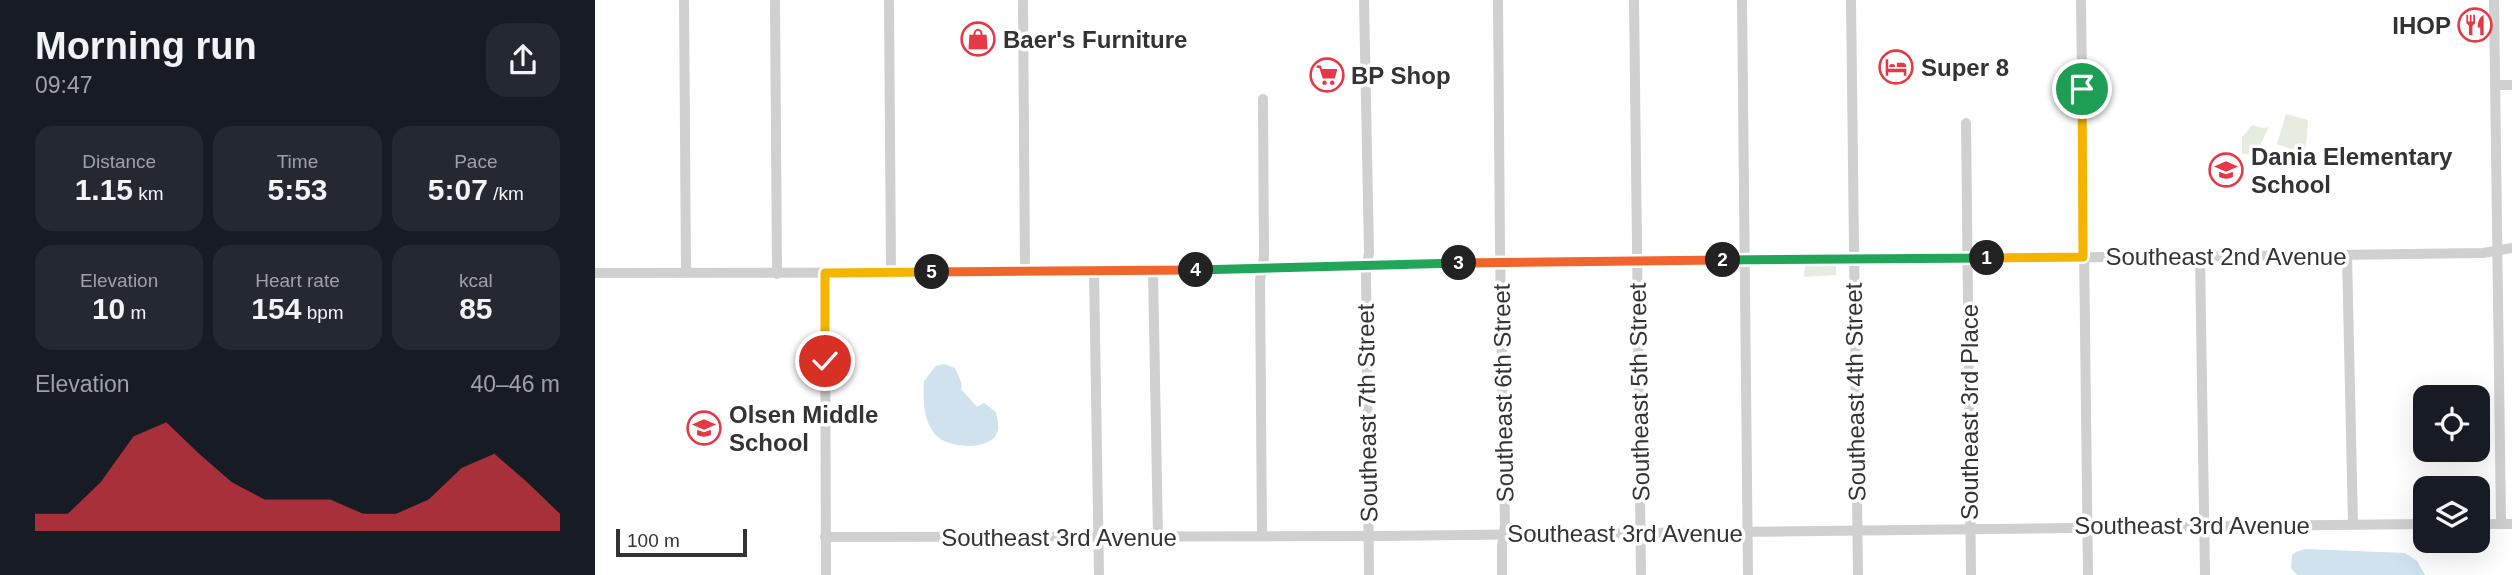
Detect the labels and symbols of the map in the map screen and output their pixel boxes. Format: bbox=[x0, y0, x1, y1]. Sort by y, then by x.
restaurant icon: IHOP bbox=[2456, 6, 2494, 44]
place label: IHOP bbox=[2392, 12, 2451, 39]
shop icon: Baer's Furniture bbox=[959, 20, 997, 58]
place label: Baer's Furniture bbox=[1003, 26, 1187, 53]
hotel icon: Super 8 bbox=[1877, 48, 1915, 86]
place label: Super 8 bbox=[1921, 54, 2009, 81]
supermarket icon: BP Shop bbox=[1308, 56, 1346, 94]
pin bbox=[2052, 59, 2112, 119]
place label: BP Shop bbox=[1351, 62, 1451, 89]
place label: Dania Elementary School bbox=[2251, 143, 2453, 198]
school or university icon: Dania Elementary School bbox=[2207, 151, 2245, 189]
pin: 1 bbox=[1969, 240, 2005, 276]
pin: 2 bbox=[1705, 243, 1741, 278]
street label: Southeast 2nd Avenue bbox=[2105, 243, 2347, 270]
pin: 3 bbox=[1441, 246, 1477, 280]
pin: 4 bbox=[1179, 252, 1213, 288]
pin: 5 bbox=[915, 254, 949, 290]
street label: Southeast 5th Street bbox=[1624, 282, 1654, 502]
street label: Southeast 4th Street bbox=[1840, 282, 1870, 502]
street label: Southeast 6th Street bbox=[1488, 283, 1518, 503]
street label: Southeast 7th Street bbox=[1352, 303, 1382, 523]
street label: Southeast 3rd Place bbox=[1956, 304, 1983, 520]
pin bbox=[795, 331, 855, 391]
place label: Olsen Middle School bbox=[729, 401, 878, 456]
school or university icon: Olsen Middle School bbox=[685, 409, 723, 447]
street label: Southeast 3rd Avenue bbox=[2074, 512, 2310, 539]
street label: Southeast 3rd Avenue bbox=[1507, 520, 1743, 547]
street label: Southeast 3rd Avenue bbox=[941, 524, 1177, 551]
scale bar bbox=[616, 526, 747, 558]

